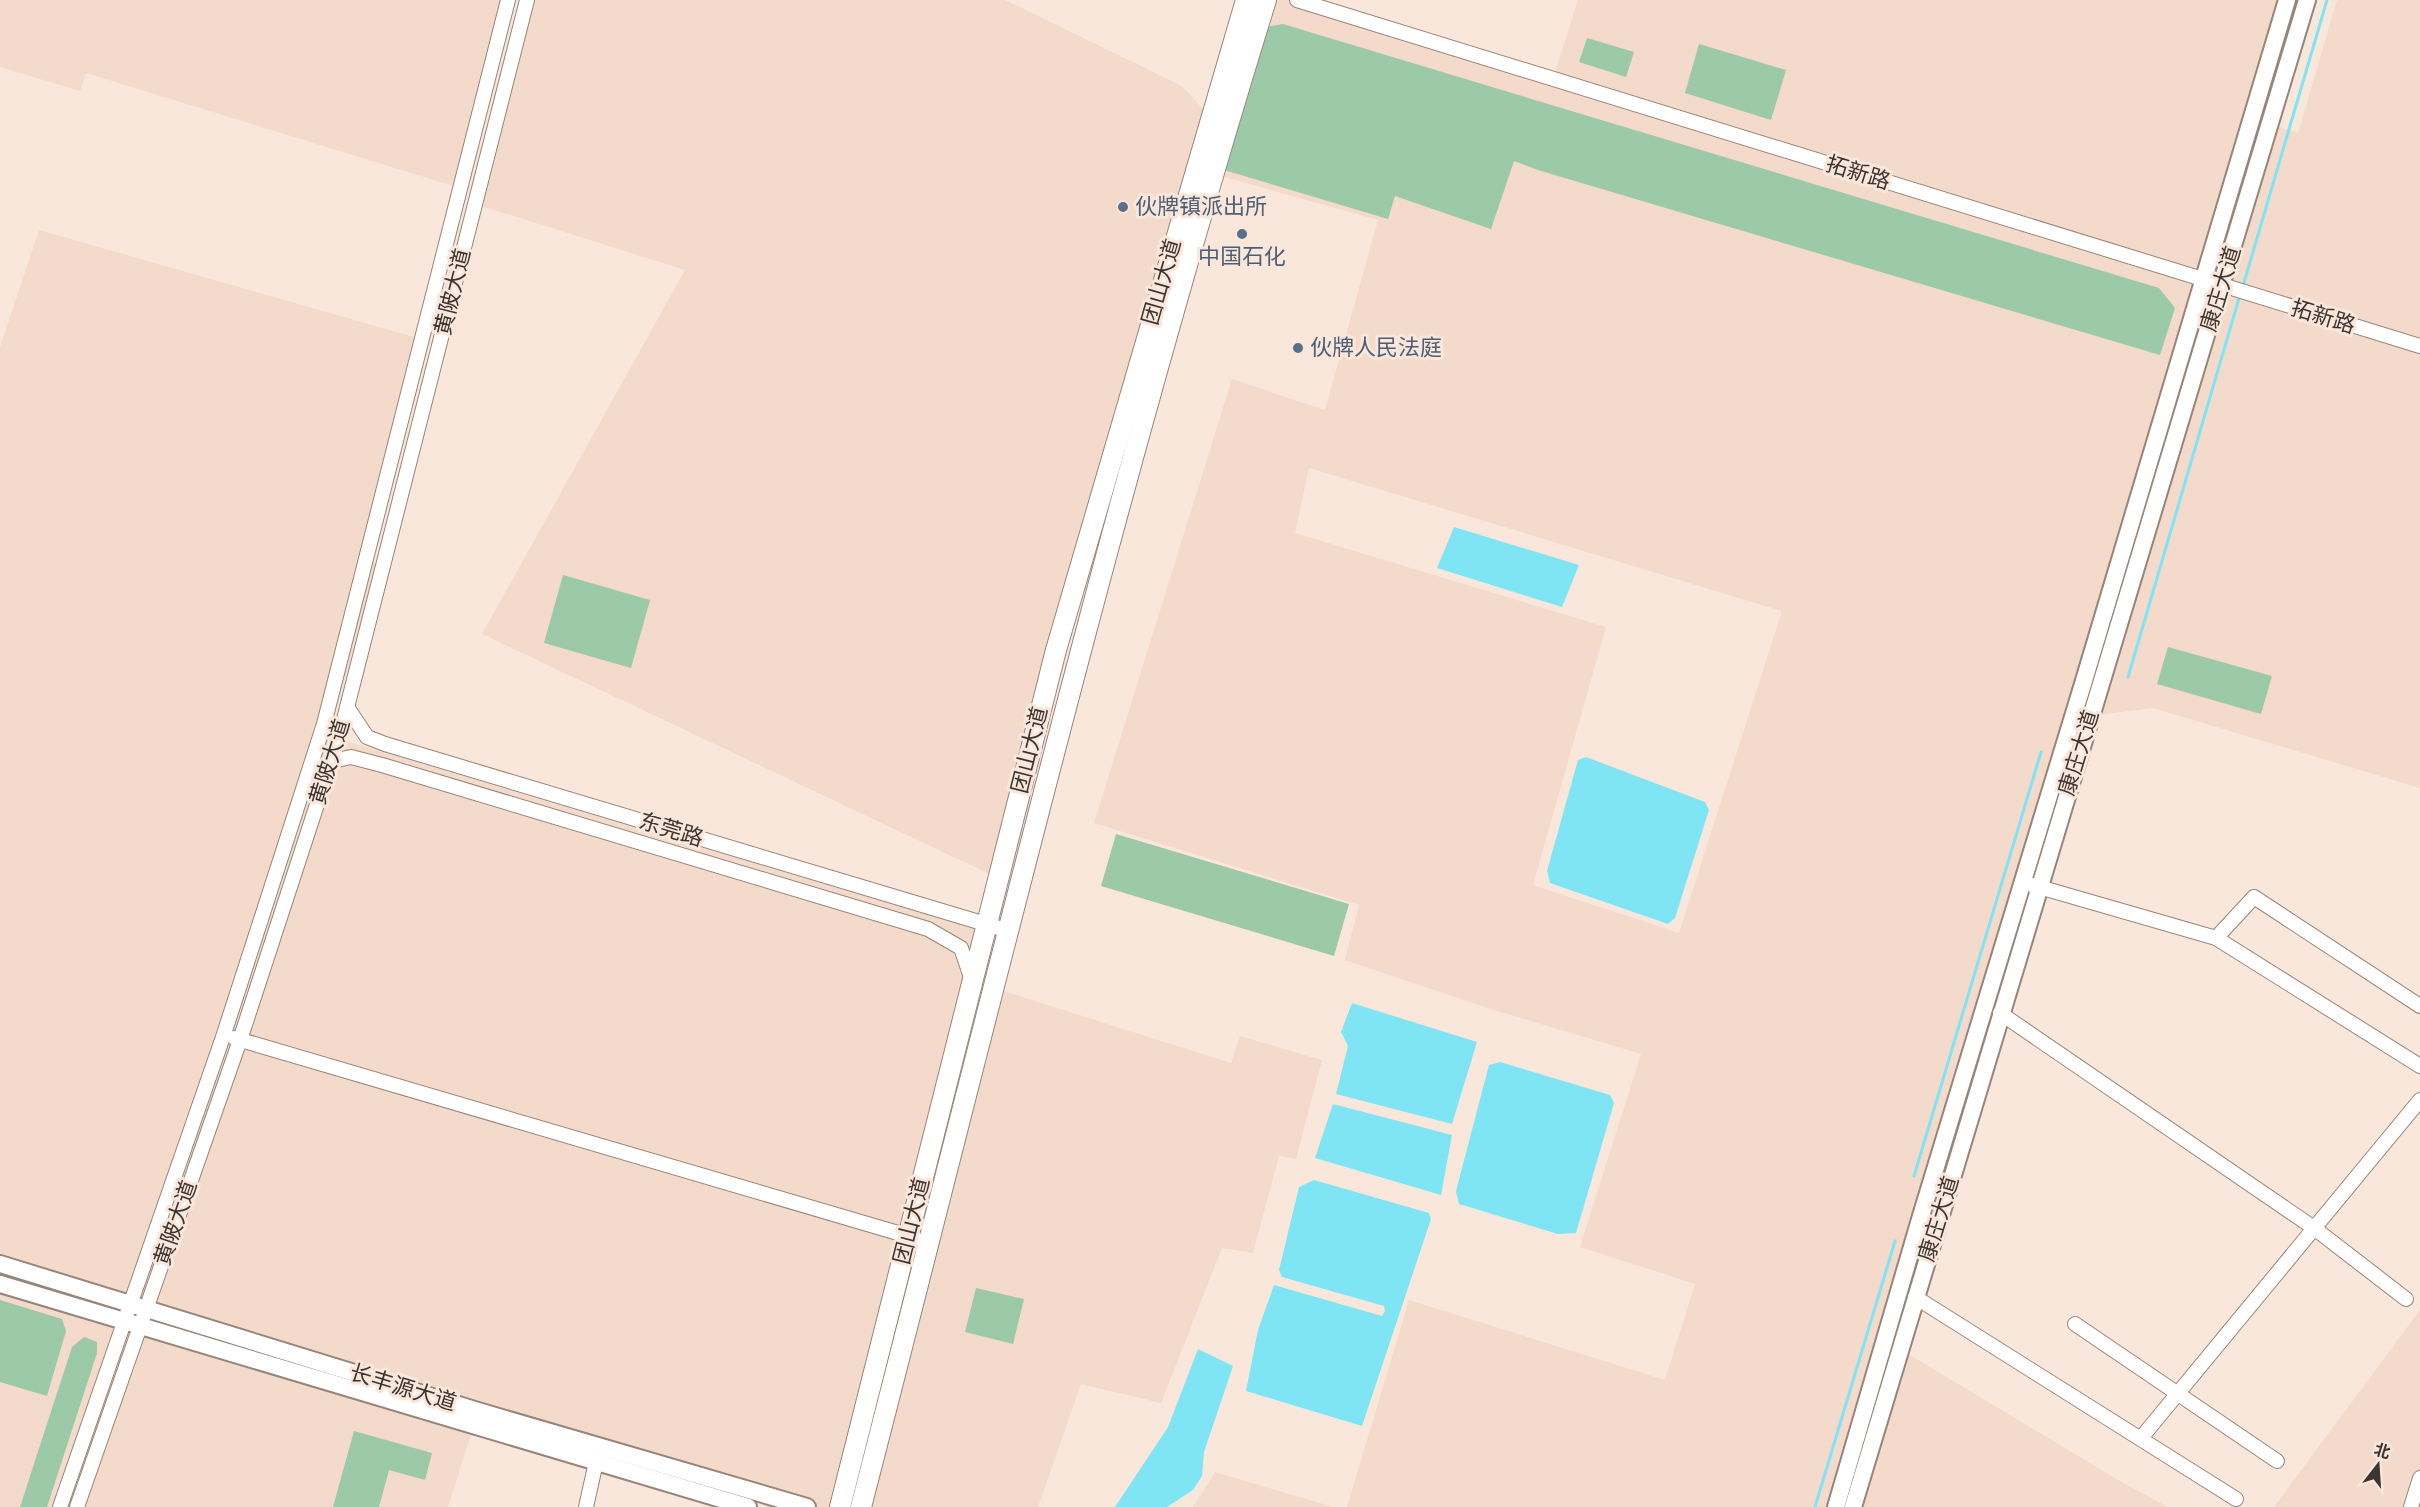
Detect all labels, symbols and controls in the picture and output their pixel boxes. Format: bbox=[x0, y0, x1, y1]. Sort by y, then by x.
street label: 拓新路 bbox=[1823, 151, 1893, 195]
place label: 伙牌镇派出所 bbox=[1135, 194, 1267, 220]
marker: 伙牌镇派出所 bbox=[1116, 200, 1130, 214]
marker: 中国石化 bbox=[1235, 227, 1249, 241]
street label: 团山大道 bbox=[1137, 236, 1187, 328]
street label: 康庄大道 bbox=[2196, 243, 2246, 335]
place label: 中国石化 bbox=[1198, 244, 1286, 270]
street label: 黄陂大道 bbox=[430, 246, 476, 338]
street label: 拓新路 bbox=[2288, 295, 2358, 339]
place label: 伙牌人民法庭 bbox=[1310, 335, 1442, 361]
marker: 伙牌人民法庭 bbox=[1291, 341, 1305, 355]
street label: 团山大道 bbox=[1007, 704, 1053, 796]
street label: 康庄大道 bbox=[2054, 707, 2104, 799]
street label: 黄陂大道 bbox=[305, 716, 355, 808]
street label: 东莞路 bbox=[636, 808, 706, 852]
street label: 康庄大道 bbox=[1914, 1173, 1964, 1265]
street label: 团山大道 bbox=[889, 1175, 935, 1267]
street label: 黄陂大道 bbox=[149, 1177, 203, 1269]
street label: 长丰源大道 bbox=[347, 1359, 459, 1417]
north arrow bbox=[2348, 1435, 2408, 1495]
text: 北 bbox=[2372, 1440, 2393, 1463]

